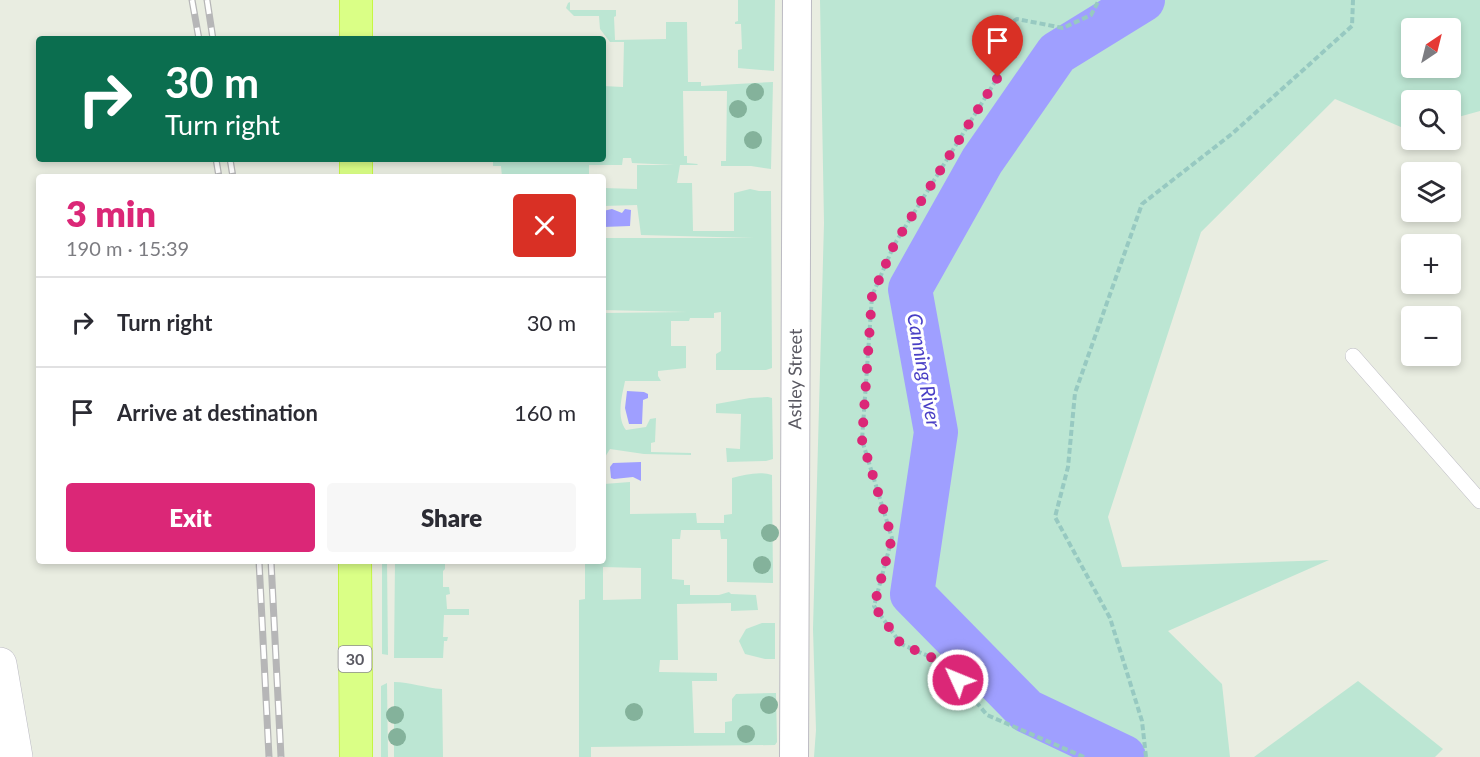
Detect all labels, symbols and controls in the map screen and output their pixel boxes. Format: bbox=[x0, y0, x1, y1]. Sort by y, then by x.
pin bbox=[972, 15, 1023, 77]
north arrow bbox=[1401, 18, 1461, 78]
map controls bbox=[1401, 18, 1461, 366]
icon: arrive bbox=[981, 24, 1014, 57]
text: 30 m bbox=[165, 57, 259, 107]
icon: right bbox=[66, 60, 144, 138]
button: search bbox=[1401, 90, 1461, 150]
text: Turn right bbox=[165, 108, 280, 141]
button: layers bbox=[1401, 162, 1461, 222]
text: 3 min bbox=[66, 191, 156, 235]
button: close bbox=[513, 194, 576, 257]
button: + bbox=[1401, 234, 1461, 294]
text: 190 m · 15:39 bbox=[66, 236, 189, 260]
icon: right bbox=[66, 306, 99, 339]
button: − bbox=[1401, 306, 1461, 366]
text: Turn right bbox=[117, 309, 212, 336]
text: 30 m bbox=[527, 309, 576, 336]
water label: Canning River bbox=[903, 311, 947, 430]
street label: Astley Street bbox=[783, 328, 806, 429]
icon: arrive bbox=[66, 396, 99, 429]
text: Arrive at destination bbox=[117, 399, 318, 426]
text: 160 m bbox=[514, 399, 576, 426]
button: Exit bbox=[66, 483, 315, 552]
button: Share bbox=[327, 483, 576, 552]
road number: 30 bbox=[338, 646, 372, 672]
position arrow bbox=[926, 648, 990, 712]

